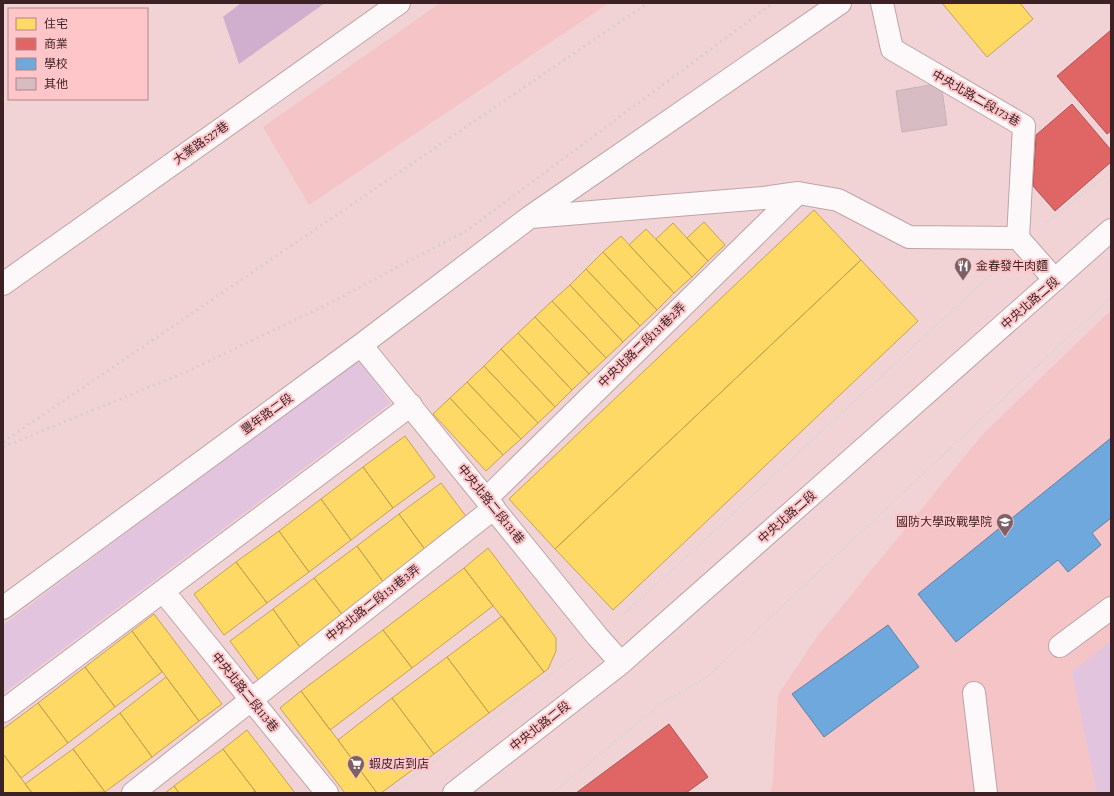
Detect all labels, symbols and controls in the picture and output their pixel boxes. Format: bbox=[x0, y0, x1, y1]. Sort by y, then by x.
legend bbox=[8, 8, 148, 100]
text: 住宅 bbox=[44, 17, 68, 31]
text: 商業 bbox=[44, 37, 68, 51]
text: 學校 bbox=[44, 57, 68, 71]
street label: 中央北路二段173巷 bbox=[930, 67, 1022, 129]
text: 其他 bbox=[44, 77, 68, 91]
street label: 大業路527巷 bbox=[171, 119, 231, 167]
restaurant icon: 金春發牛肉麵 bbox=[953, 256, 973, 281]
place label: 金春發牛肉麵 bbox=[976, 259, 1048, 273]
street label: 中央北路二段 bbox=[998, 274, 1062, 332]
street label: 中央北路二段131巷2弄 bbox=[596, 300, 688, 390]
street label: 豐年路二段 bbox=[239, 391, 295, 437]
street label: 中央北路二段131巷 bbox=[455, 462, 527, 546]
street label: 中央北路二段 bbox=[755, 488, 819, 546]
school or university icon: 國防大學政戰學院 bbox=[995, 512, 1015, 537]
place label: 國防大學政戰學院 bbox=[896, 515, 992, 529]
street label: 中央北路二段131巷3弄 bbox=[323, 562, 423, 644]
street label: 中央北路二段113巷 bbox=[209, 650, 281, 734]
street label: 中央北路二段 bbox=[507, 698, 573, 754]
supermarket icon: 蝦皮店到店 bbox=[346, 754, 366, 779]
place label: 蝦皮店到店 bbox=[369, 757, 429, 771]

